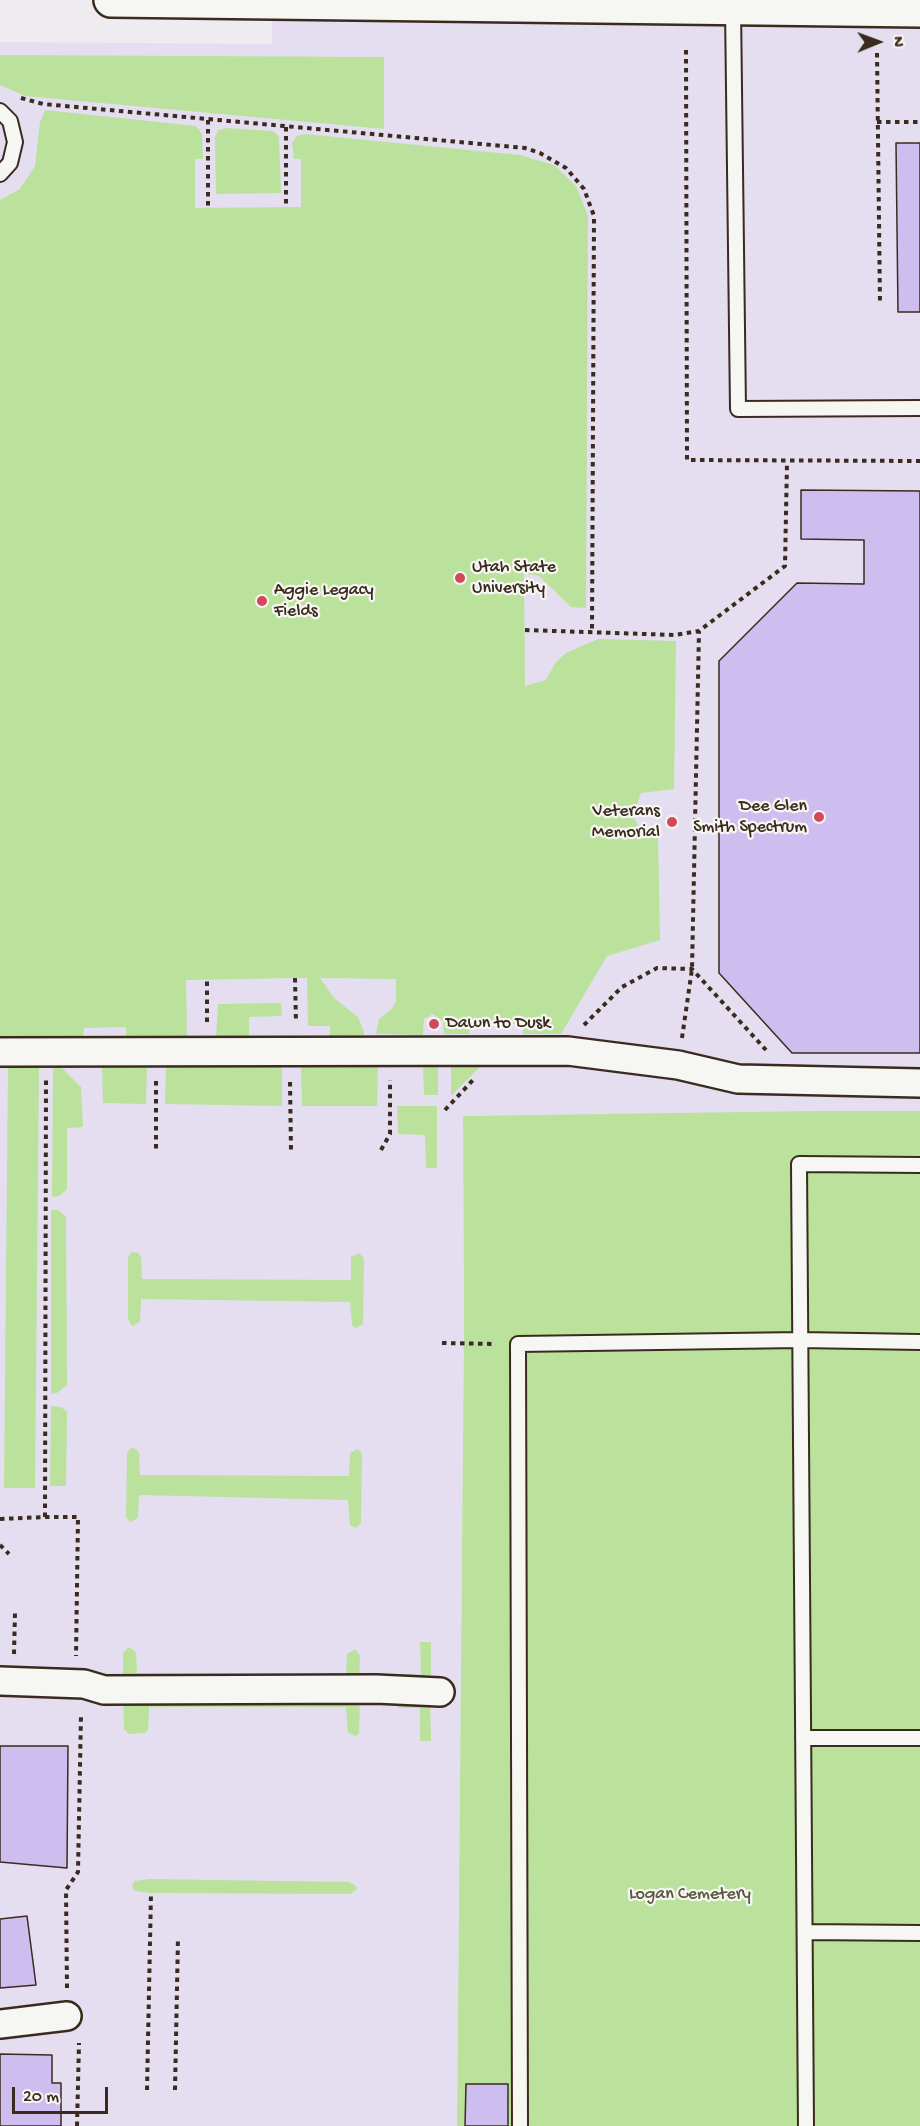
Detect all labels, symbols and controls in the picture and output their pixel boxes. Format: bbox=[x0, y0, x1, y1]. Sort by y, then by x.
north arrow bbox=[848, 12, 908, 72]
text: N bbox=[887, 36, 906, 47]
place label: Utah State University bbox=[472, 557, 556, 600]
marker: Utah State University bbox=[453, 571, 467, 585]
place label: Aggie Legacy Fields bbox=[274, 580, 374, 622]
marker: Aggie Legacy Fields bbox=[255, 594, 269, 608]
place label: Dee Glen Smith Spectrum bbox=[693, 796, 807, 838]
place label: Veterans Memorial bbox=[592, 801, 660, 844]
marker: Dee Glen Smith Spectrum bbox=[812, 810, 826, 824]
marker: Veterans Memorial bbox=[665, 815, 679, 829]
place label: Dawn to Dusk bbox=[446, 1013, 550, 1035]
marker: Dawn to Dusk bbox=[427, 1017, 441, 1031]
park label: Logan Cemetery bbox=[629, 1884, 751, 1906]
scale bar bbox=[15, 2075, 111, 2113]
text: 20 m bbox=[23, 2087, 59, 2108]

